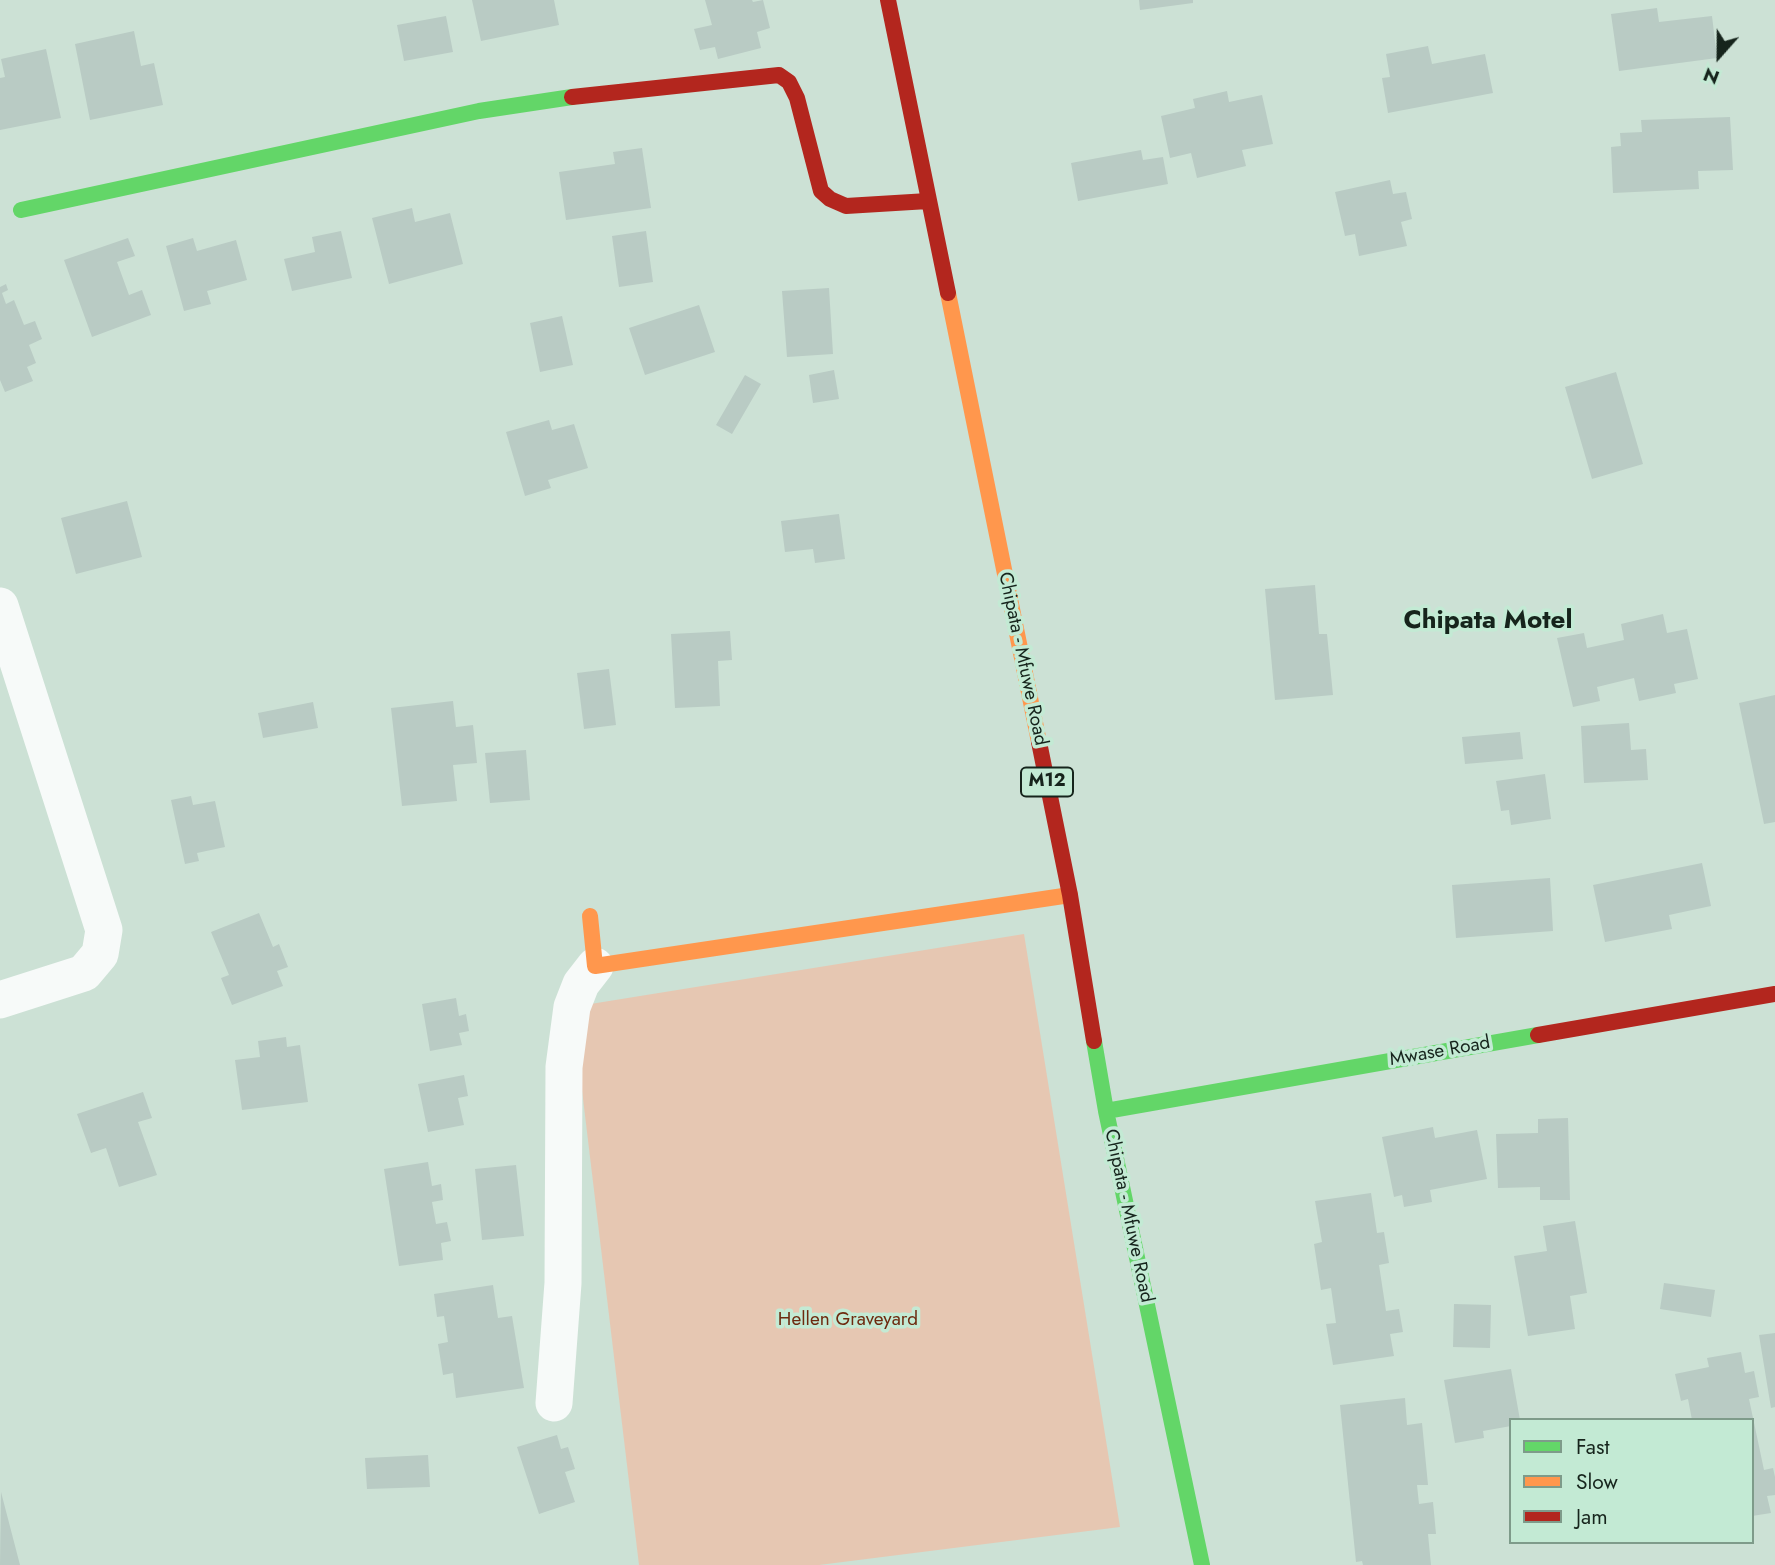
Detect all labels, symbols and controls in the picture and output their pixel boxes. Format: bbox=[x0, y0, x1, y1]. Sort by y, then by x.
north arrow bbox=[1684, 21, 1754, 91]
text: N bbox=[1699, 61, 1723, 91]
street label: Chipata - Mfuwe Road bbox=[992, 570, 1052, 748]
district label: Chipata Motel bbox=[1403, 606, 1573, 638]
road number: M12 bbox=[1021, 768, 1073, 796]
street label: Mwase Road bbox=[1388, 1032, 1492, 1072]
street label: Chipata - Mfuwe Road bbox=[1098, 1127, 1158, 1305]
park label: Hellen Graveyard bbox=[778, 1309, 918, 1331]
legend bbox=[1509, 1418, 1754, 1544]
text: Fast bbox=[1576, 1432, 1609, 1462]
text: Slow bbox=[1576, 1467, 1618, 1497]
text: Jam bbox=[1576, 1502, 1608, 1532]

